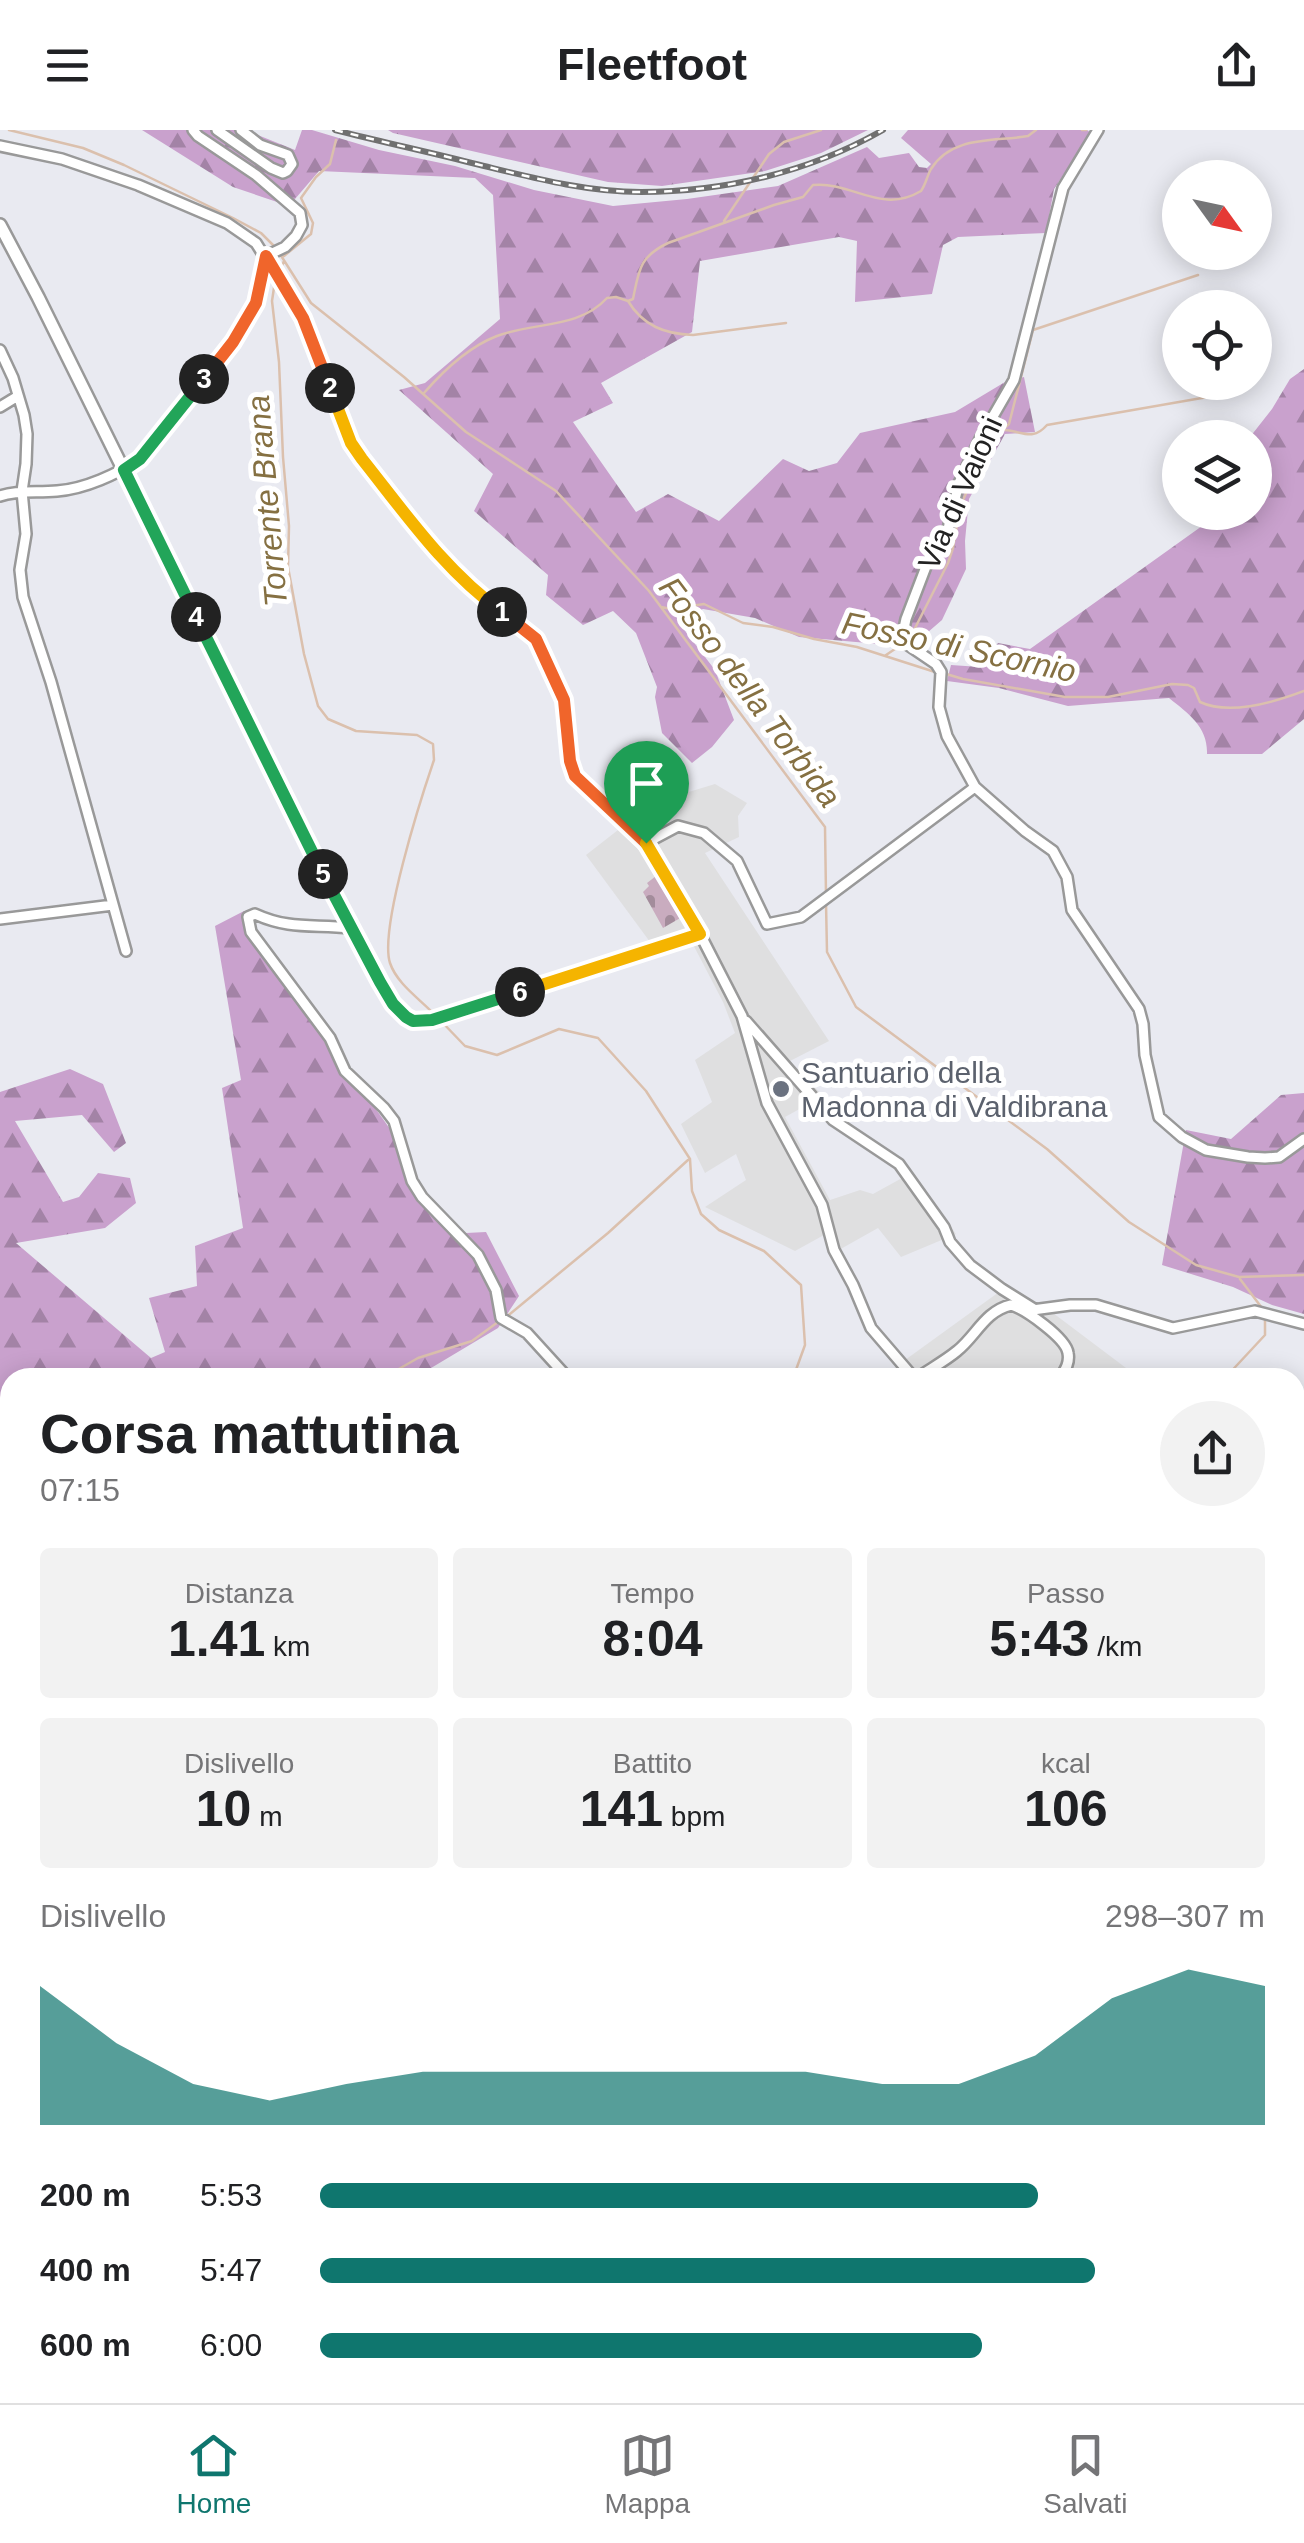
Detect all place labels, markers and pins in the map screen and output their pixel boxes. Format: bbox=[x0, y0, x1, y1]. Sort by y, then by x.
pin: 3 bbox=[179, 354, 229, 404]
pin: 2 bbox=[305, 363, 355, 413]
pin: 1 bbox=[477, 587, 527, 637]
pin: 4 bbox=[171, 592, 221, 642]
pin bbox=[604, 741, 689, 844]
pin: 5 bbox=[298, 849, 348, 899]
pin: 6 bbox=[495, 967, 545, 1017]
place label: Santuario della Madonna di Valdibrana bbox=[801, 1056, 1108, 1123]
marker: Santuario della Madonna di Valdibrana bbox=[770, 1078, 792, 1100]

